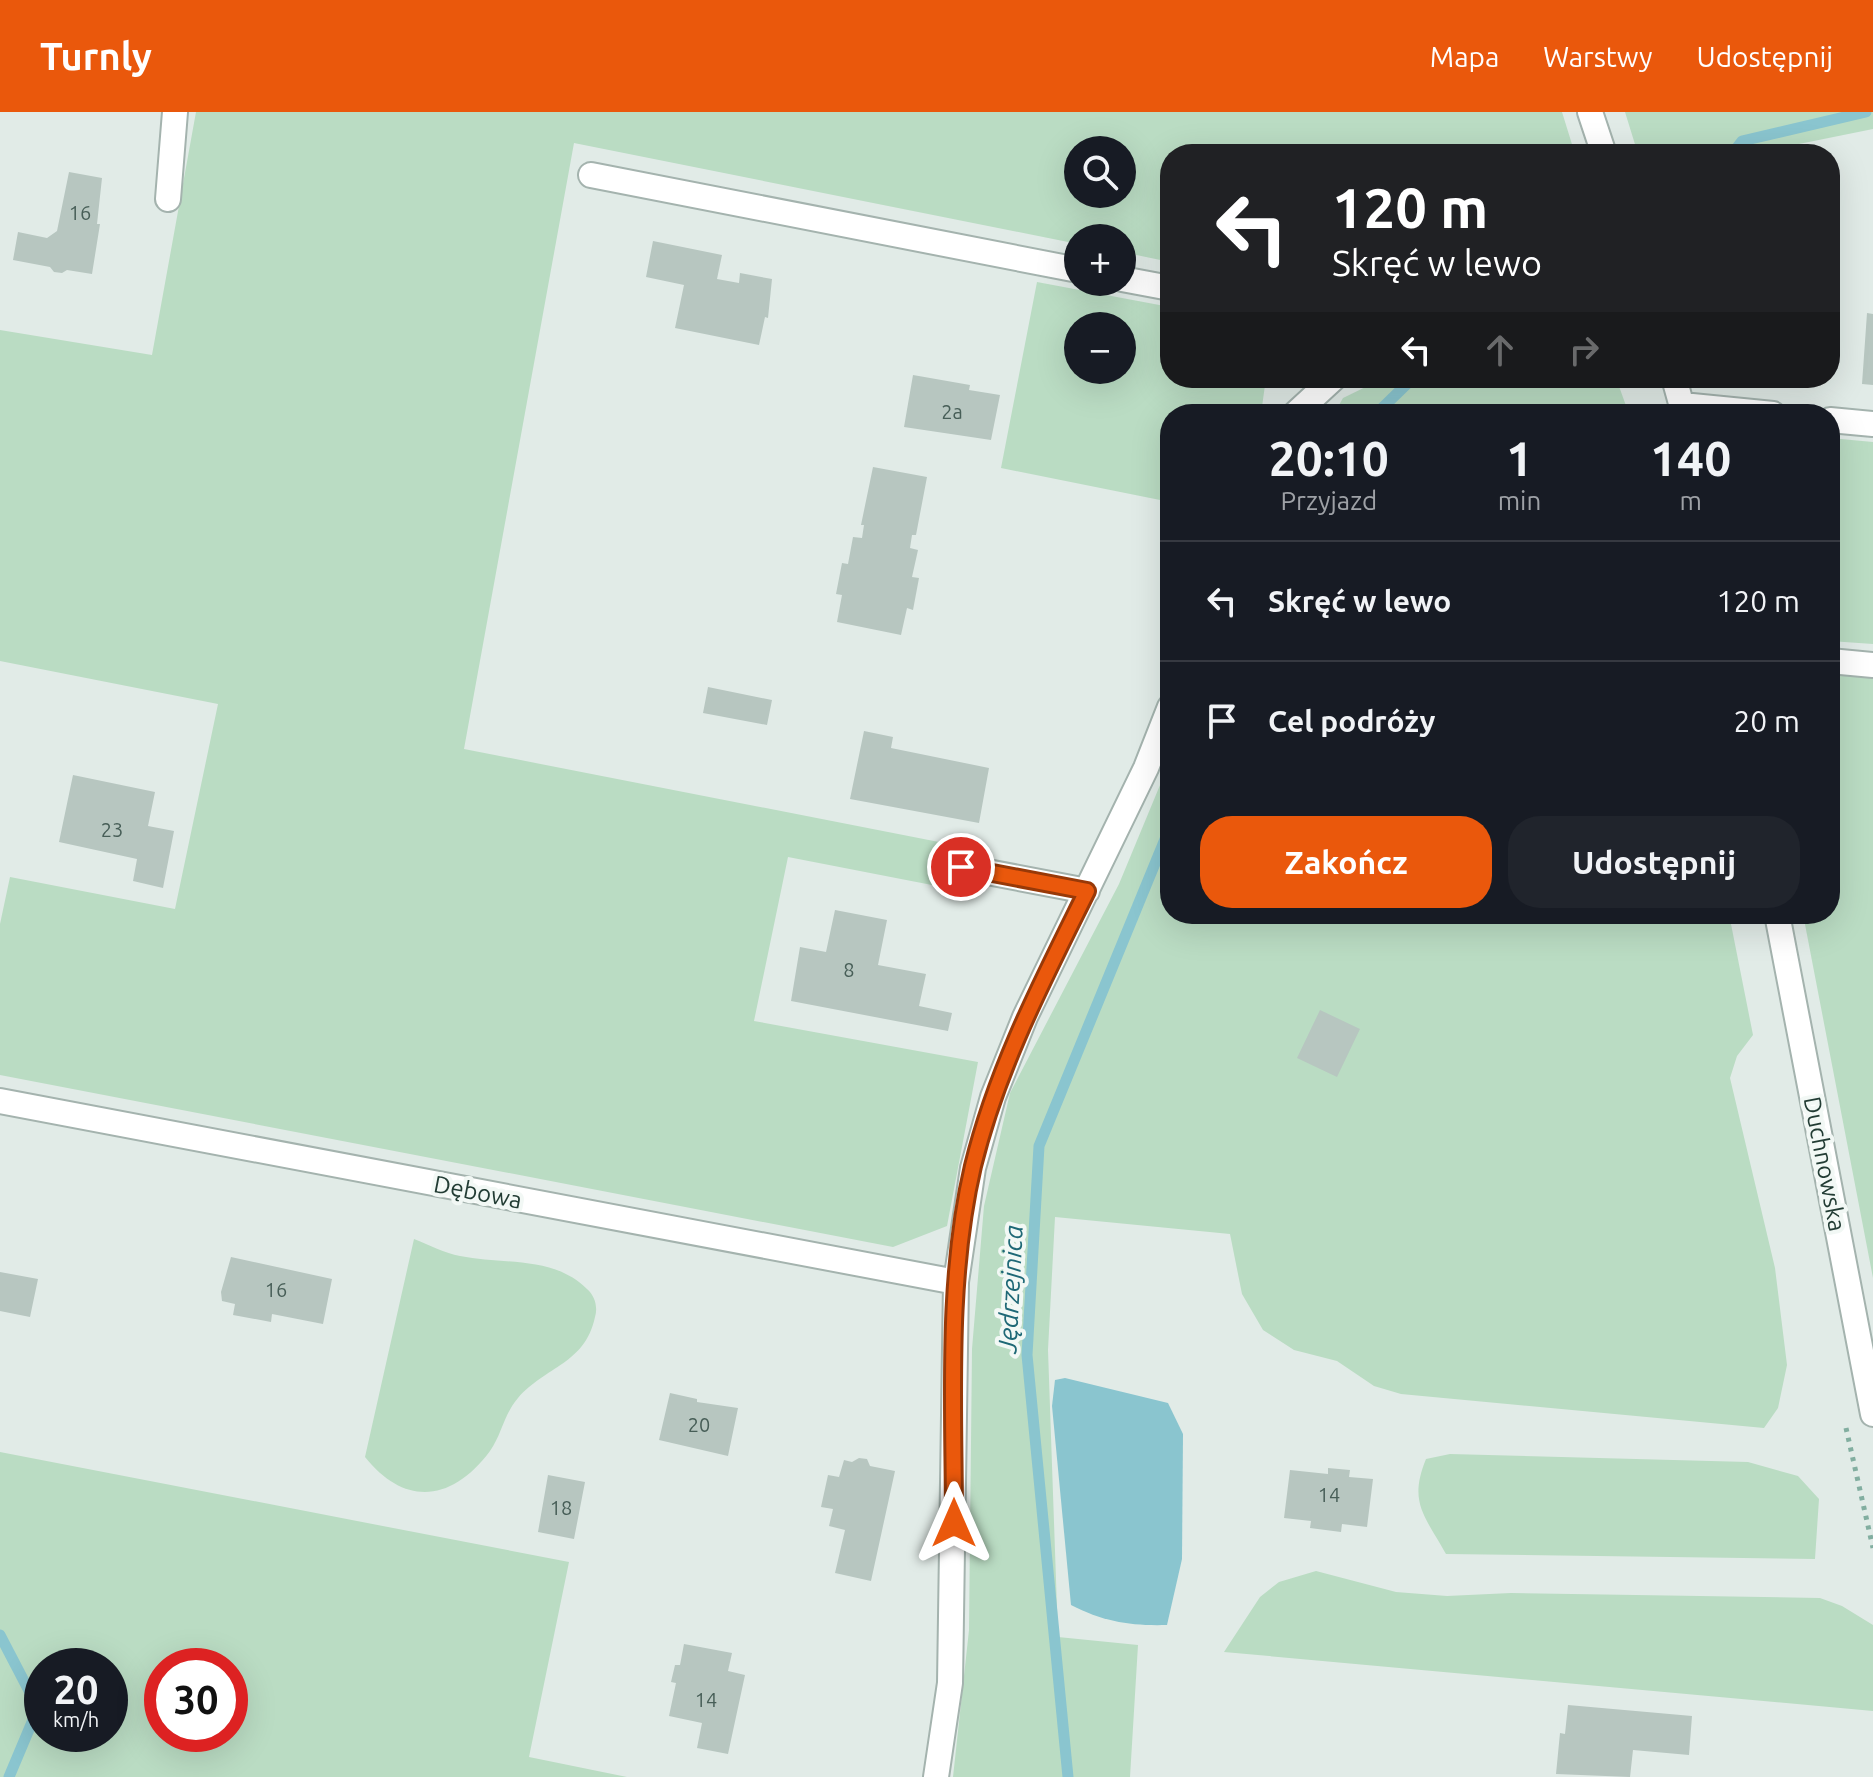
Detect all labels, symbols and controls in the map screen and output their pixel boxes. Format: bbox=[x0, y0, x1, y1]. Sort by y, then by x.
text: Turnly bbox=[40, 35, 152, 77]
text: Mapa bbox=[1430, 41, 1499, 72]
text: Warstwy bbox=[1543, 41, 1653, 72]
text: Udostępnij bbox=[1697, 41, 1833, 72]
map controls bbox=[1064, 136, 1136, 384]
button: search bbox=[1064, 136, 1136, 208]
icon: left bbox=[1200, 176, 1304, 280]
text: 120 m bbox=[1332, 176, 1488, 239]
house number: 16 bbox=[69, 201, 91, 224]
button: + bbox=[1064, 224, 1136, 296]
text: Skręć w lewo bbox=[1332, 242, 1542, 283]
button: − bbox=[1064, 312, 1136, 384]
icon: left bbox=[1394, 328, 1438, 372]
icon: ahead bbox=[1478, 328, 1522, 372]
icon: right bbox=[1562, 328, 1606, 372]
house number: 2a bbox=[941, 400, 963, 423]
text: 20:10 bbox=[1269, 431, 1389, 485]
text: 1 bbox=[1506, 431, 1533, 485]
text: 140 bbox=[1650, 431, 1731, 485]
text: Przyjazd bbox=[1281, 486, 1377, 515]
text: min bbox=[1498, 486, 1541, 515]
text: m bbox=[1679, 486, 1702, 515]
icon: left bbox=[1200, 579, 1244, 623]
text: Skręć w lewo bbox=[1268, 584, 1451, 618]
text: 120 m bbox=[1716, 584, 1800, 618]
icon: arrive bbox=[1200, 699, 1244, 743]
text: Cel podróży bbox=[1268, 704, 1435, 738]
text: 20 m bbox=[1733, 704, 1800, 738]
button: Zakończ bbox=[1200, 816, 1492, 908]
button: Udostępnij bbox=[1508, 816, 1800, 908]
house number: 23 bbox=[101, 818, 123, 841]
pin bbox=[927, 833, 995, 901]
icon: arrive bbox=[939, 845, 983, 889]
house number: 8 bbox=[843, 958, 855, 981]
street label: Duchnowska bbox=[1799, 1094, 1851, 1234]
street label: Dębowa bbox=[432, 1170, 524, 1214]
water label: Jędrzejnica bbox=[992, 1224, 1028, 1356]
house number: 16 bbox=[265, 1278, 287, 1301]
house number: 20 bbox=[688, 1413, 710, 1436]
position arrow bbox=[912, 1481, 996, 1565]
house number: 14 bbox=[1318, 1483, 1340, 1506]
house number: 18 bbox=[550, 1496, 572, 1519]
speed limit sign: 30 bbox=[144, 1648, 248, 1752]
text: 20 bbox=[53, 1667, 99, 1712]
house number: 14 bbox=[695, 1688, 717, 1711]
text: km/h bbox=[53, 1708, 99, 1731]

